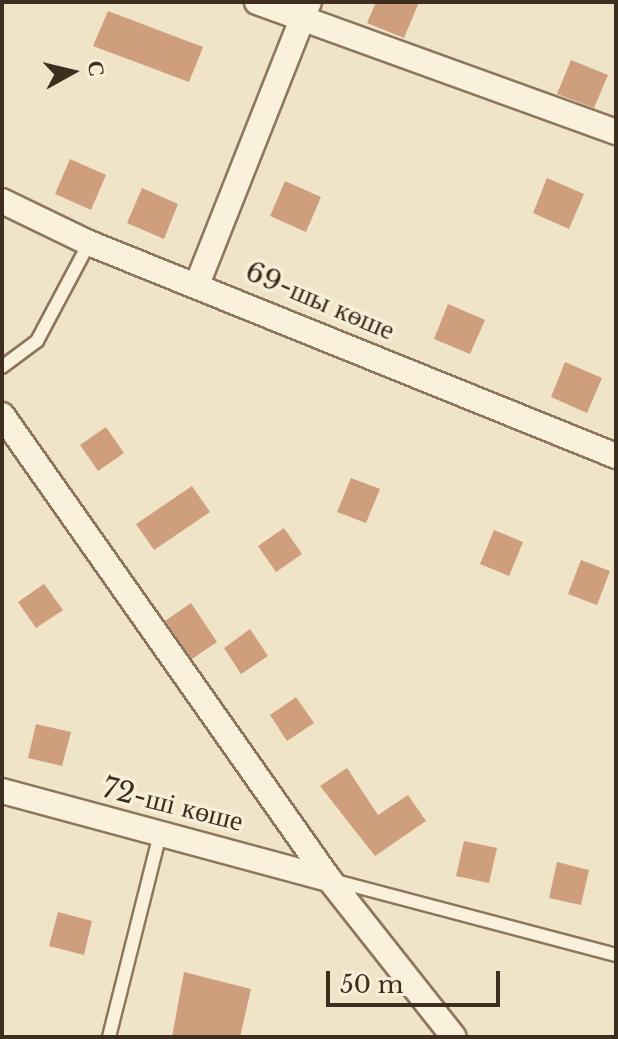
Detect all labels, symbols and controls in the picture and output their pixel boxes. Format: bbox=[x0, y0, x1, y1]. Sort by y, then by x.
north arrow bbox=[32, 32, 112, 112]
text: С bbox=[82, 59, 111, 78]
street label: 69-шы көше bbox=[240, 254, 400, 348]
street label: 72-ші көше bbox=[99, 771, 247, 839]
scale bar bbox=[330, 955, 504, 1005]
text: 50 m bbox=[340, 970, 403, 999]

